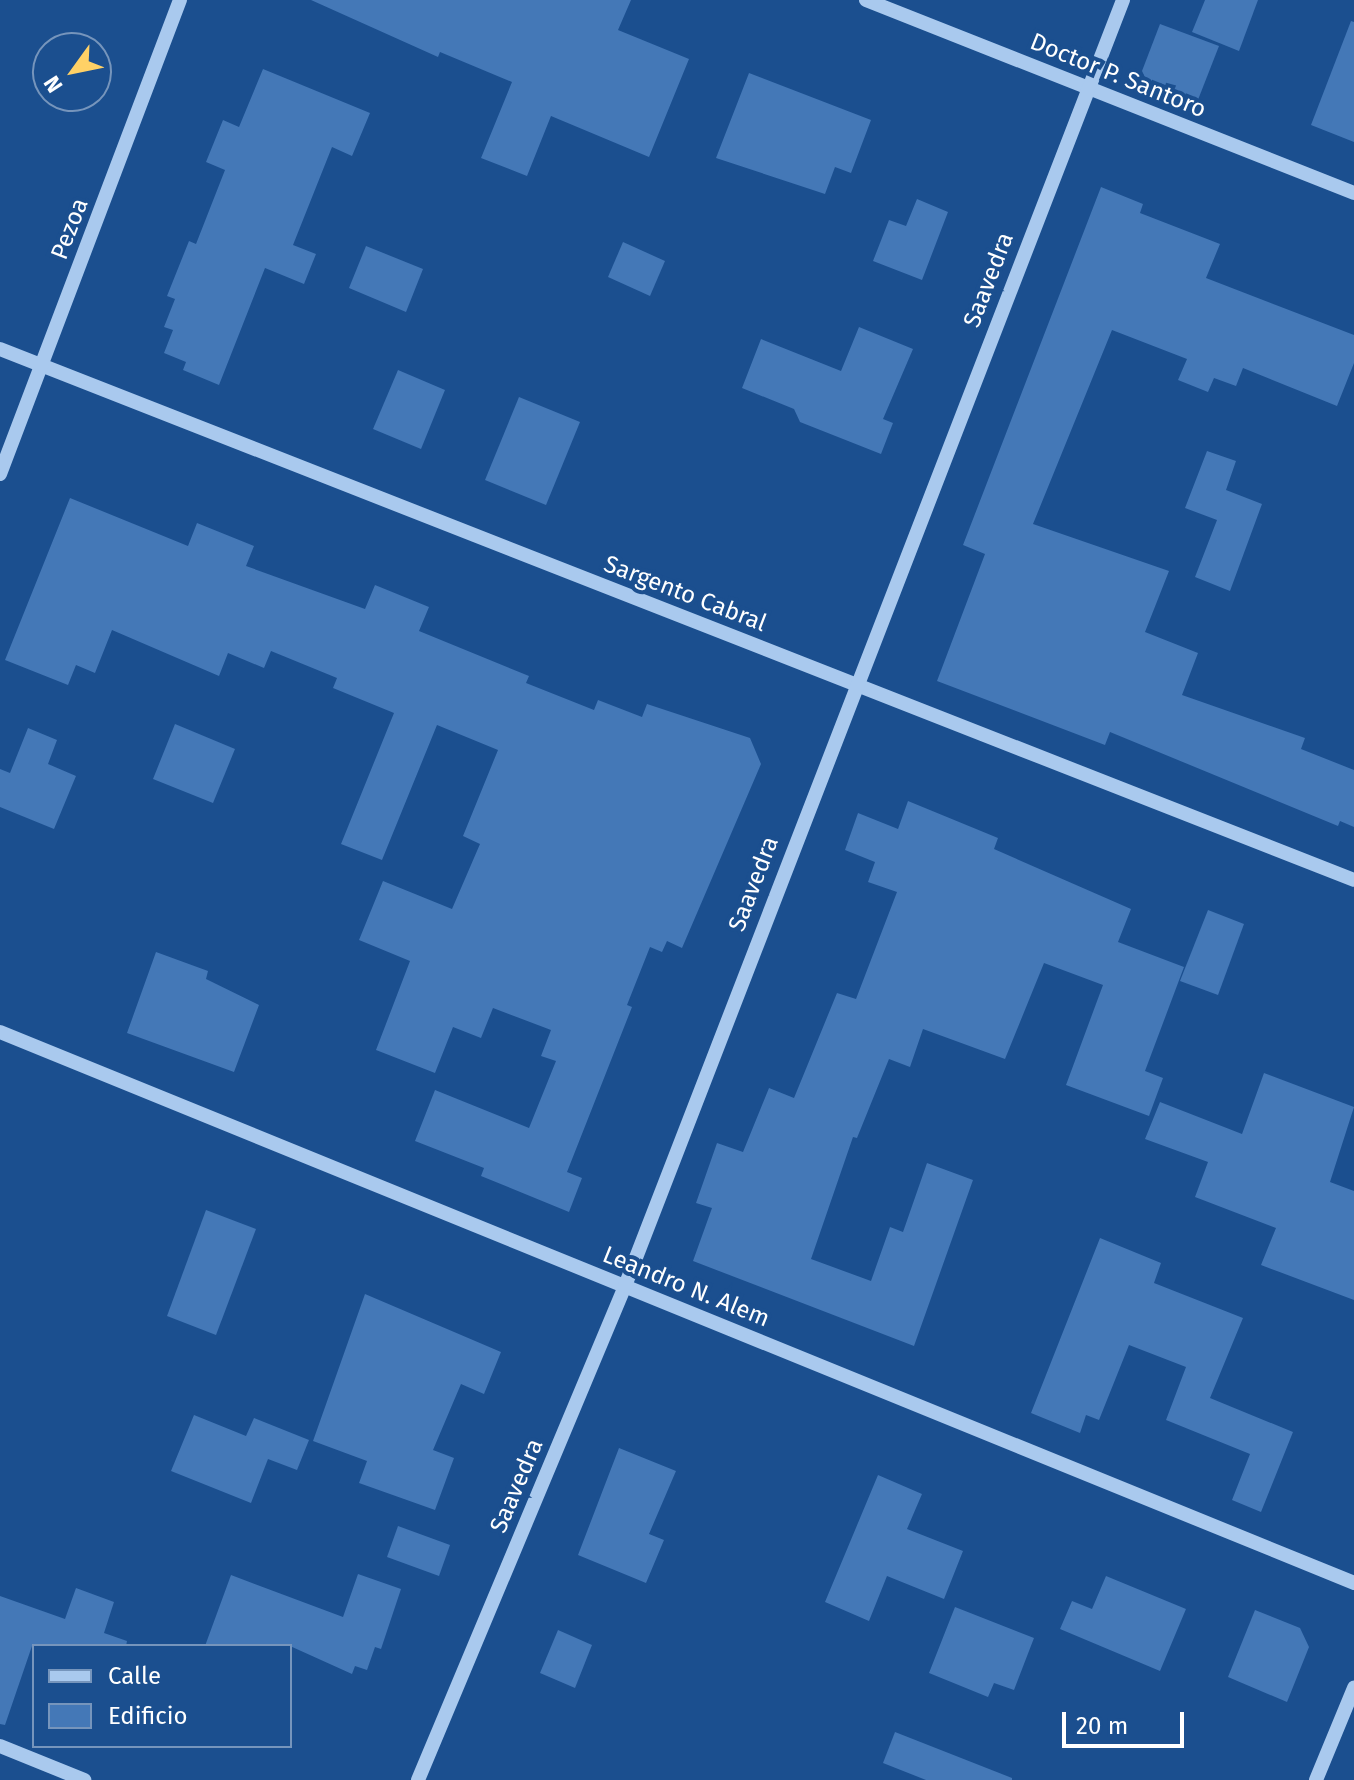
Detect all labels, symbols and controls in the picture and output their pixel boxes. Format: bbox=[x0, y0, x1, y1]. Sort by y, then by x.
street label: Doctor P. Santoro bbox=[1026, 28, 1210, 124]
north arrow bbox=[32, 32, 112, 112]
text: N bbox=[38, 71, 68, 98]
street label: Pezoa bbox=[45, 194, 95, 264]
street label: Saavedra bbox=[958, 228, 1020, 332]
street label: Sargento Cabral bbox=[600, 550, 770, 638]
street label: Saavedra bbox=[723, 832, 785, 936]
street label: Leandro N. Alem bbox=[598, 1240, 774, 1334]
street label: Saavedra bbox=[484, 1435, 550, 1537]
legend bbox=[32, 1644, 292, 1748]
text: Calle bbox=[108, 1662, 161, 1690]
scale bar bbox=[1066, 1696, 1188, 1746]
text: Edificio bbox=[108, 1702, 188, 1730]
text: 20 m bbox=[1076, 1712, 1128, 1740]

